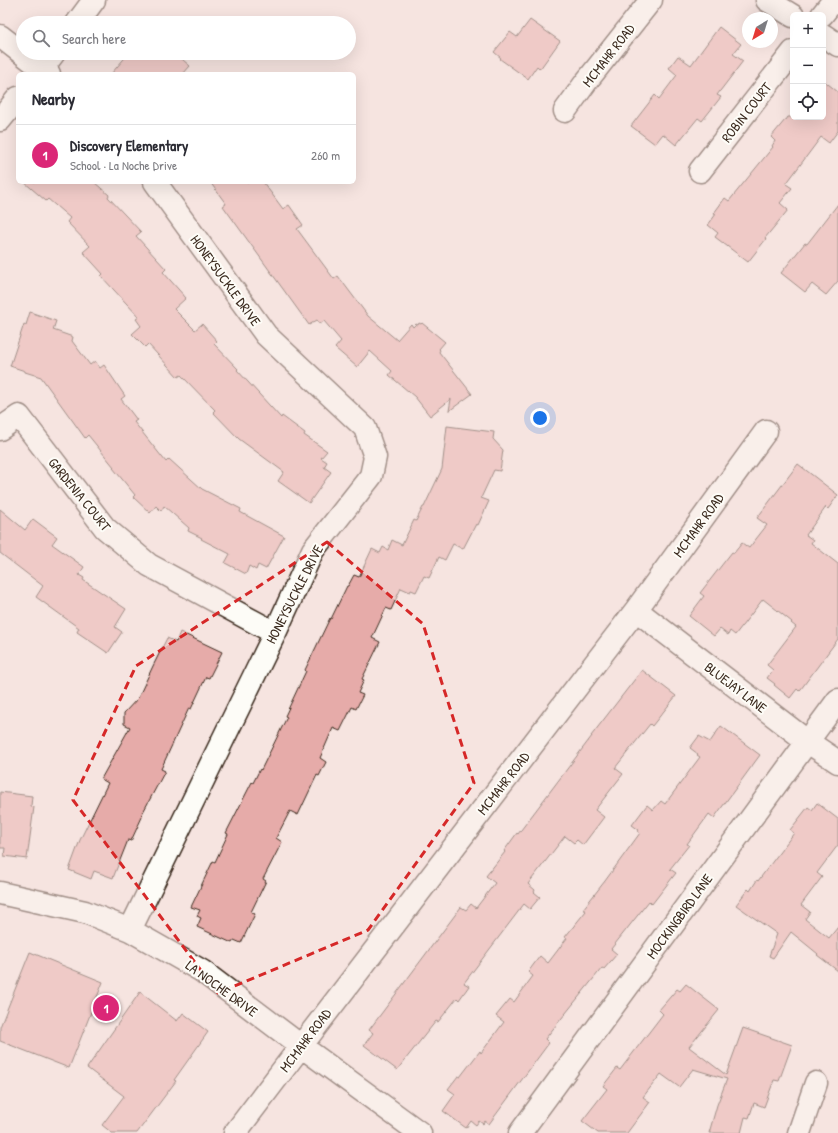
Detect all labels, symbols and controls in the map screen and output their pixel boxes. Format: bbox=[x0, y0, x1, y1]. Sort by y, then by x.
north arrow bbox=[742, 12, 778, 48]
map controls bbox=[790, 12, 826, 120]
button: + bbox=[790, 12, 826, 48]
search box bbox=[16, 16, 356, 60]
street label: MCMAHR ROAD bbox=[577, 19, 639, 90]
icon: search bbox=[30, 27, 52, 49]
text: Search here bbox=[62, 28, 126, 49]
button: − bbox=[790, 48, 826, 84]
street label: ROBIN COURT bbox=[717, 78, 776, 146]
button: locate bbox=[790, 84, 826, 120]
text: Nearby bbox=[32, 87, 75, 110]
text: Discovery Elementary bbox=[70, 135, 188, 156]
text: 1 bbox=[43, 146, 47, 164]
text: 260 m bbox=[311, 146, 340, 164]
text: School · La Noche Drive bbox=[70, 156, 177, 174]
street label: HONEYSUCKLE DRIVE bbox=[187, 231, 265, 329]
your location bbox=[530, 408, 550, 428]
street label: GARDENIA COURT bbox=[44, 453, 116, 535]
street label: MCMAHR ROAD bbox=[668, 489, 728, 561]
street label: HONEYSUCKLE DRIVE bbox=[261, 541, 327, 647]
street label: BLUEJAY LANE bbox=[701, 657, 771, 717]
street label: MCMAHR ROAD bbox=[472, 747, 534, 818]
street label: MOCKINGBIRD LANE bbox=[642, 870, 716, 962]
street label: LA NOCHE DRIVE bbox=[182, 955, 262, 1021]
pin: 1 bbox=[93, 993, 119, 1023]
street label: MCMAHR ROAD bbox=[275, 1004, 335, 1076]

